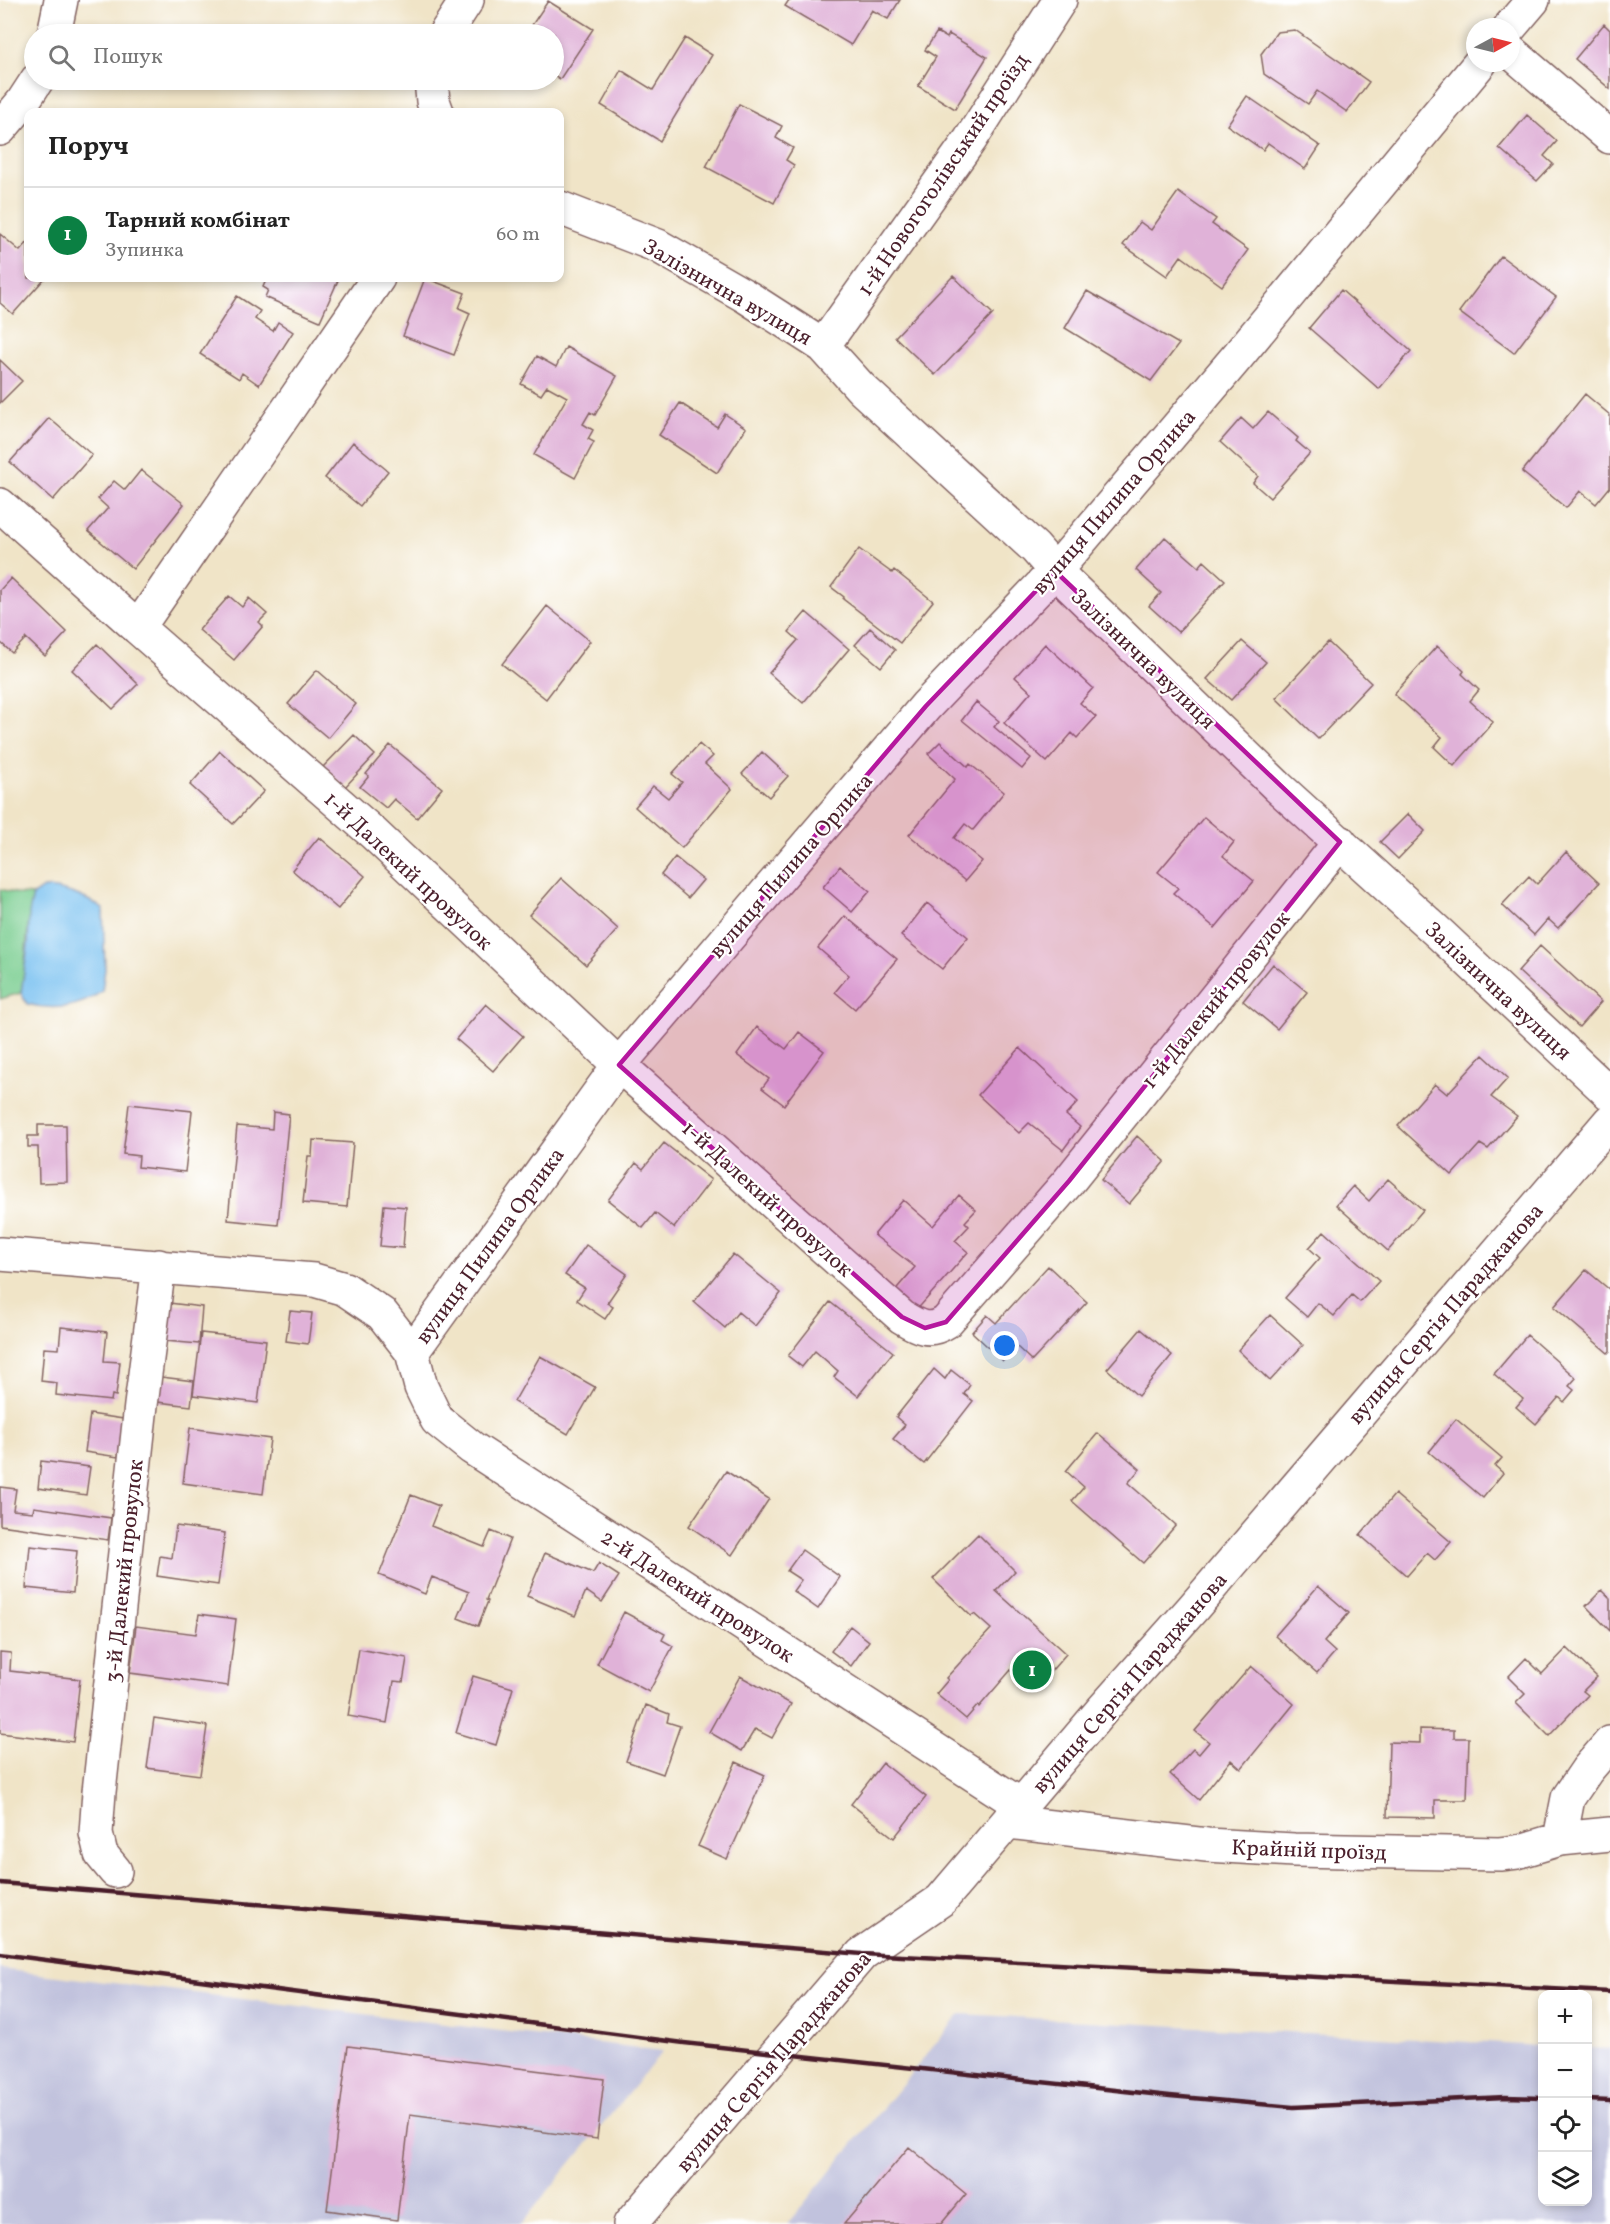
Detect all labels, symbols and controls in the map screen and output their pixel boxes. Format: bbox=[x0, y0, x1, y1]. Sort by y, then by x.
north arrow bbox=[1466, 18, 1520, 72]
search box bbox=[24, 24, 564, 90]
icon: search bbox=[45, 41, 78, 74]
text: Пошук bbox=[93, 42, 163, 73]
street label: 1-й Новогоголівський проїзд bbox=[851, 47, 1038, 303]
text: Поруч bbox=[48, 129, 129, 165]
text: Тарний комбінат bbox=[105, 206, 290, 237]
text: 1 bbox=[63, 221, 72, 249]
text: 60 m bbox=[496, 221, 540, 249]
street label: Залізнична вулиця bbox=[636, 232, 817, 354]
text: Зупинка bbox=[105, 237, 184, 265]
street label: вулиця Пилипа Орлика bbox=[1026, 403, 1204, 602]
street label: Залізнична вулиця bbox=[1063, 582, 1222, 737]
street label: вулиця Пилипа Орлика bbox=[703, 767, 881, 966]
street label: 1-й Далекий провулок bbox=[316, 785, 499, 959]
street label: 1-й Далекий провулок bbox=[1135, 905, 1299, 1096]
street label: Залізнична вулиця bbox=[1417, 915, 1578, 1068]
street label: 1-й Далекий провулок bbox=[674, 1114, 859, 1286]
street label: вулиця Пилипа Орлика bbox=[409, 1142, 573, 1351]
street label: вулиця Сергія Параджанова bbox=[1342, 1197, 1552, 1432]
your location bbox=[990, 1331, 1019, 1360]
street label: 3-й Далекий провулок bbox=[98, 1458, 153, 1685]
street label: 2-й Далекий провулок bbox=[594, 1523, 800, 1672]
street label: вулиця Сергія Параджанова bbox=[1026, 1566, 1236, 1801]
pin: 1 bbox=[1012, 1648, 1052, 1692]
street label: Крайній проїзд bbox=[1231, 1833, 1388, 1870]
street label: вулиця Сергія Параджанова bbox=[670, 1945, 880, 2180]
map controls bbox=[1538, 1990, 1592, 2206]
button: + bbox=[1538, 1990, 1592, 2044]
button: − bbox=[1538, 2044, 1592, 2098]
button: locate bbox=[1538, 2098, 1592, 2152]
button: layers bbox=[1538, 2152, 1592, 2206]

